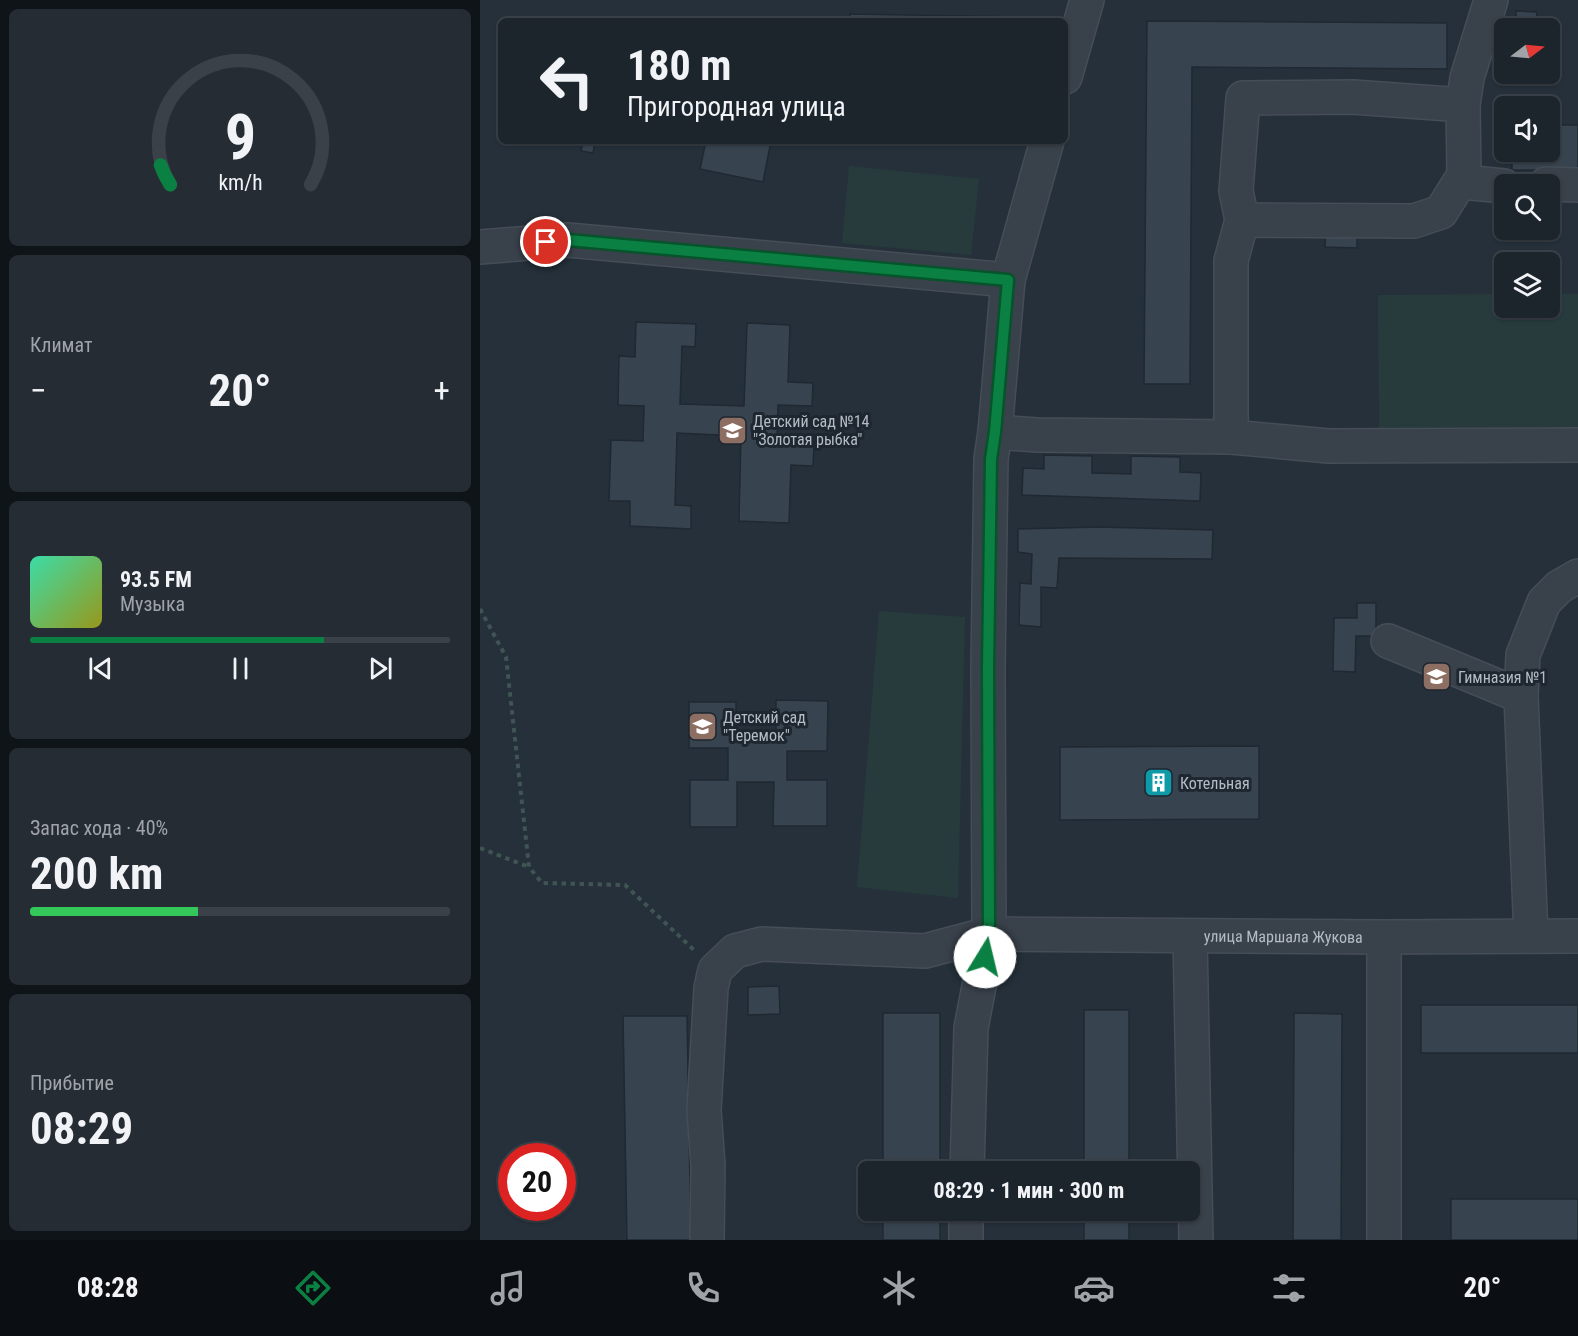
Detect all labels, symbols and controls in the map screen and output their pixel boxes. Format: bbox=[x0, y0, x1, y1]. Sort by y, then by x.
north arrow bbox=[1494, 18, 1560, 84]
map controls bbox=[1494, 18, 1560, 318]
text: 180 m bbox=[627, 41, 732, 90]
icon: left bbox=[528, 42, 606, 120]
text: Пригородная улица bbox=[627, 91, 846, 123]
button: sound bbox=[1494, 96, 1560, 162]
text: 9 bbox=[224, 101, 256, 174]
text: km/h bbox=[218, 170, 262, 195]
button: search bbox=[1494, 174, 1560, 240]
pin bbox=[520, 216, 571, 267]
icon: arrive bbox=[529, 225, 562, 258]
button: layers bbox=[1494, 252, 1560, 318]
text: Климат bbox=[30, 333, 92, 357]
text: 20° bbox=[209, 364, 272, 417]
text: − bbox=[30, 371, 47, 410]
text: + bbox=[434, 371, 450, 410]
place label: Детский сад №14 "Золотая рыбка" bbox=[753, 412, 870, 449]
school or university icon: Детский сад №14 "Золотая рыбка" bbox=[716, 414, 748, 446]
text: 93.5 FM bbox=[120, 567, 192, 592]
text: Музыка bbox=[120, 592, 185, 616]
icon: previous bbox=[84, 652, 117, 685]
icon: pause bbox=[224, 652, 257, 685]
icon: next bbox=[364, 652, 397, 685]
school or university icon: Гимназия №1 bbox=[1421, 661, 1453, 693]
place label: Гимназия №1 bbox=[1458, 668, 1547, 687]
place label: Детский сад "Теремок" bbox=[723, 708, 806, 745]
school or university icon: Детский сад "Теремок" bbox=[686, 710, 718, 742]
building icon: Котельная bbox=[1143, 767, 1175, 799]
place label: Котельная bbox=[1180, 774, 1250, 793]
text: Запас хода · 40% bbox=[30, 816, 168, 840]
text: 200 km bbox=[30, 847, 163, 900]
position arrow bbox=[953, 925, 1017, 989]
street label: улица Маршала Жукова bbox=[1204, 926, 1363, 946]
text: Прибытие bbox=[30, 1071, 114, 1095]
text: 08:29 bbox=[30, 1102, 133, 1155]
speed limit sign: 20 bbox=[498, 1143, 576, 1221]
text: 08:29 · 1 мин · 300 m bbox=[934, 1178, 1124, 1203]
icon: directions bbox=[292, 1267, 334, 1309]
icon: music bbox=[487, 1267, 529, 1309]
icon: phone bbox=[682, 1267, 724, 1309]
icon: climate bbox=[878, 1267, 920, 1309]
icon: car bbox=[1073, 1267, 1115, 1309]
icon: filters bbox=[1268, 1267, 1310, 1309]
text: 08:28 bbox=[77, 1272, 139, 1304]
text: 20° bbox=[1463, 1272, 1501, 1304]

